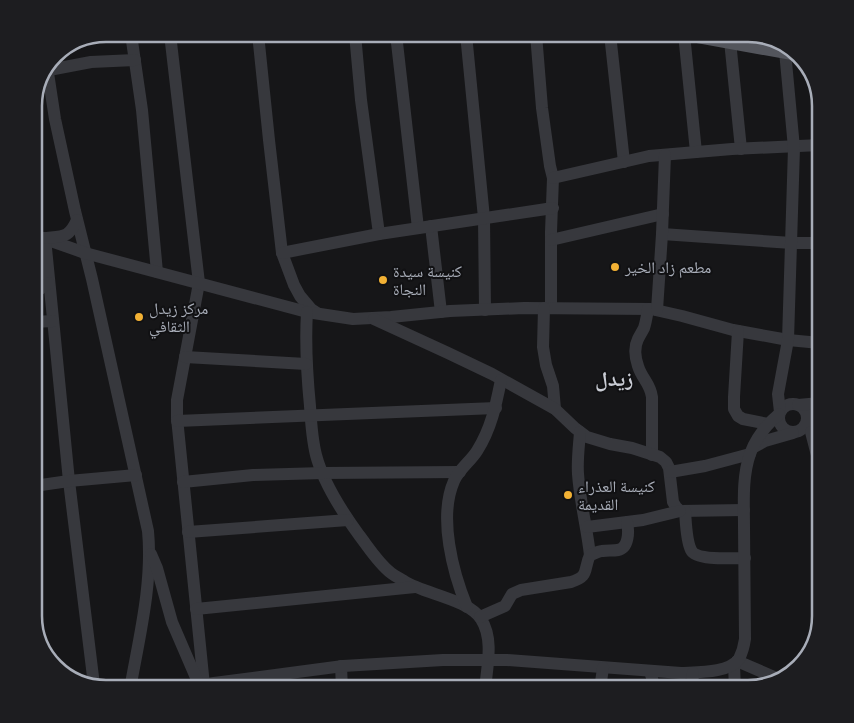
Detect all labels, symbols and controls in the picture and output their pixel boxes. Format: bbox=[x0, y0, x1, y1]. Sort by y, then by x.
place label: مطعم زاد الخير bbox=[624, 257, 711, 278]
place label: كنيسة سيدة النجاة bbox=[393, 261, 462, 298]
marker: مطعم زاد الخير bbox=[609, 261, 621, 273]
marker: كنيسة سيدة النجاة bbox=[377, 274, 389, 286]
place label: مركز زيدل الثقافي bbox=[149, 298, 208, 339]
marker: مركز زيدل الثقافي bbox=[133, 311, 145, 323]
district label: زيدل bbox=[595, 365, 633, 392]
place label: كنيسة العذراء القديمة bbox=[578, 476, 655, 513]
marker: كنيسة العذراء القديمة bbox=[562, 489, 574, 501]

